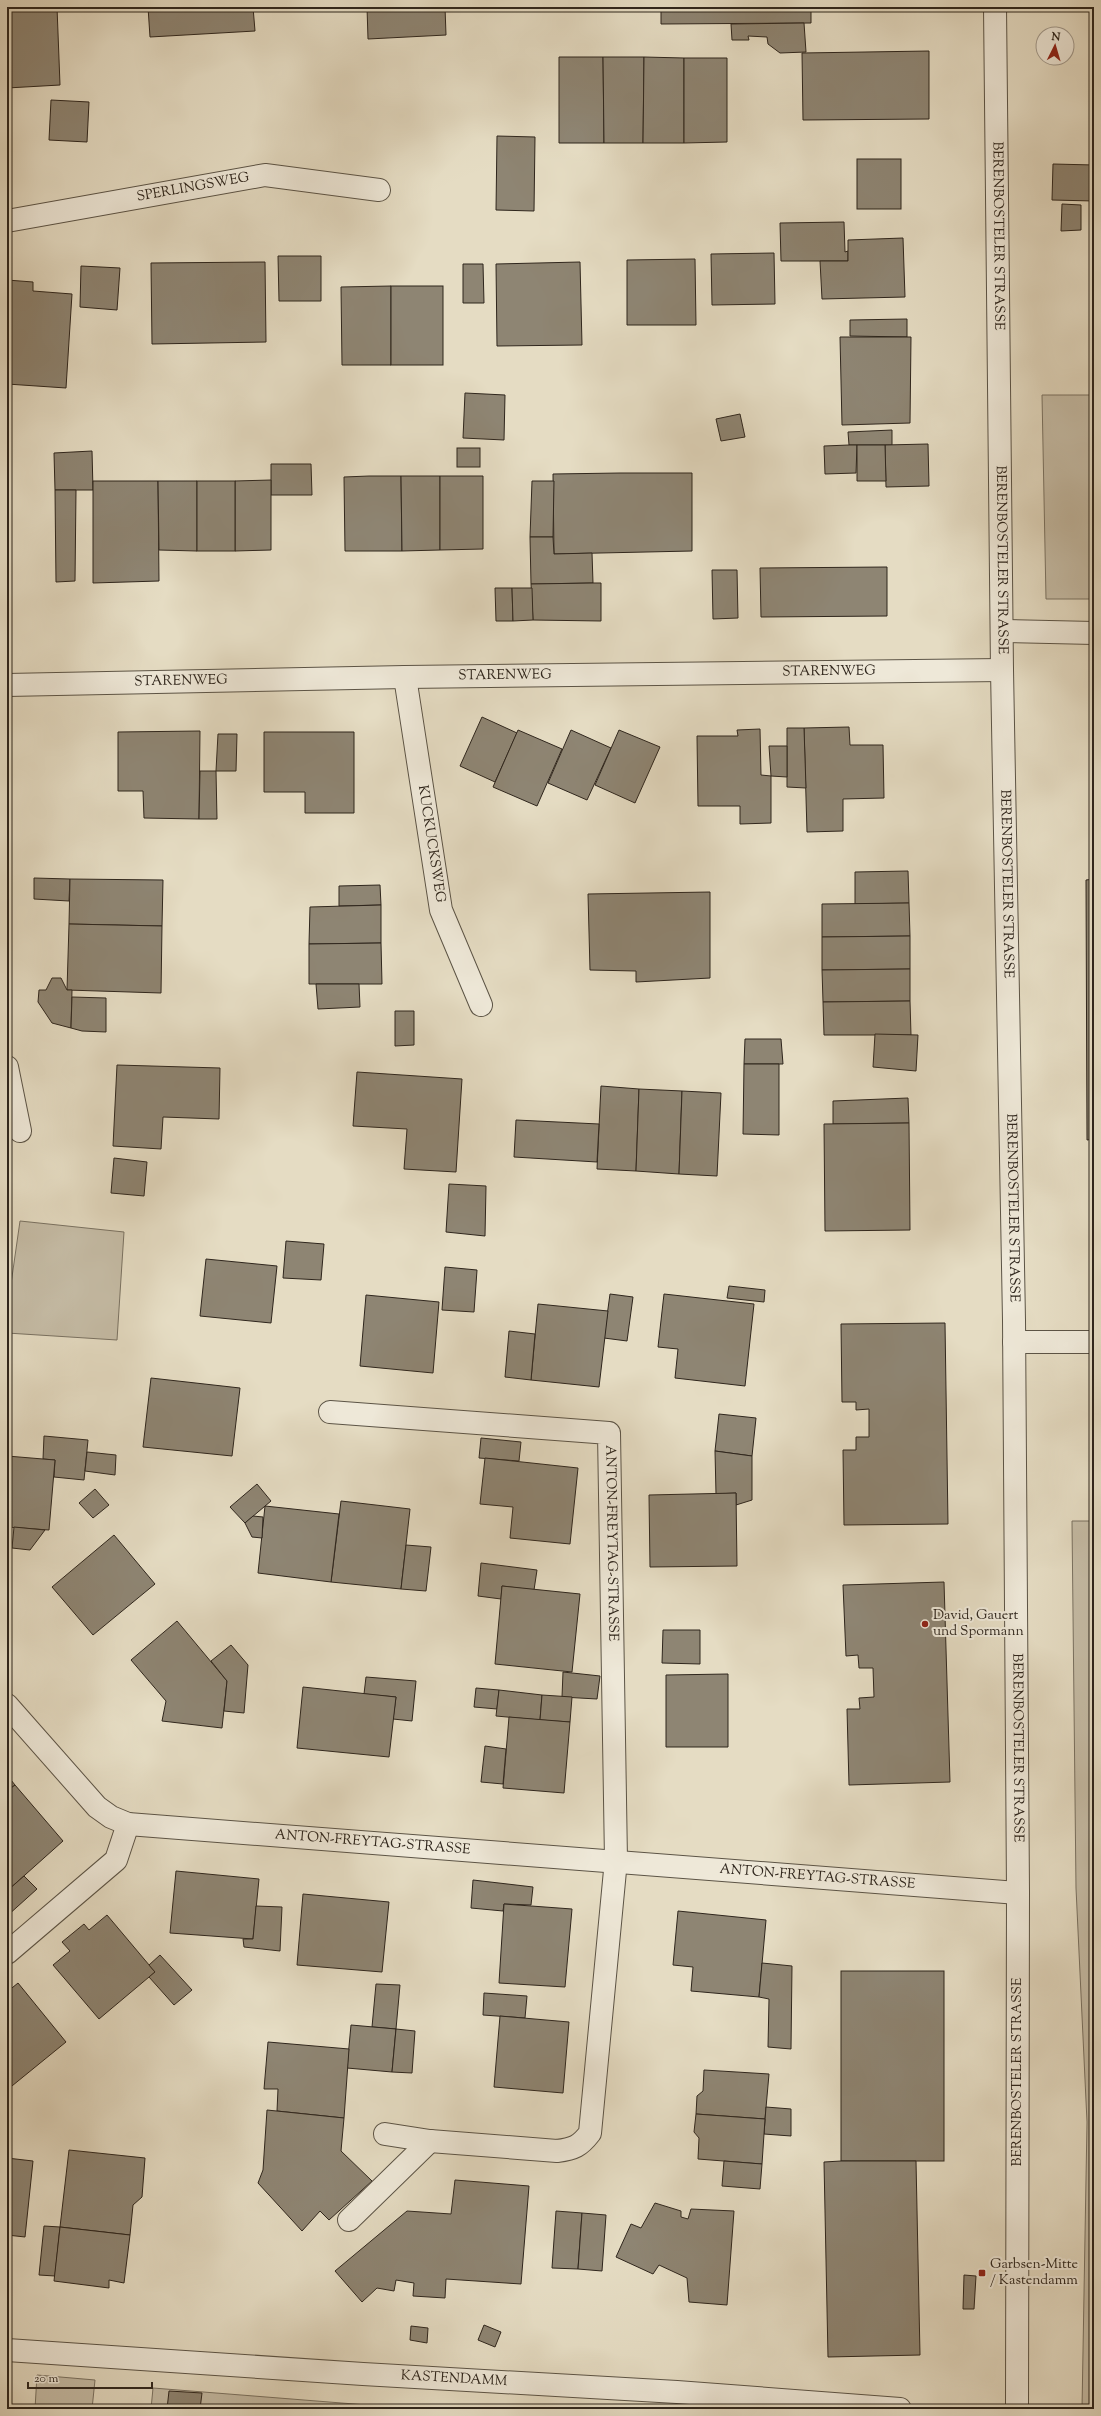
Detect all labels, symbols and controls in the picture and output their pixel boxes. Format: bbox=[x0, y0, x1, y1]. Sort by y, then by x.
north arrow bbox=[1035, 26, 1075, 66]
text: N bbox=[1050, 29, 1061, 45]
street label: BERENBOSTELER STRASSE bbox=[986, 141, 1008, 331]
street label: SPERLINGSWEG bbox=[135, 168, 252, 208]
street label: BERENBOSTELER STRASSE bbox=[990, 465, 1012, 655]
street label: STARENWEG bbox=[782, 661, 876, 683]
street label: STARENWEG bbox=[458, 665, 552, 686]
street label: STARENWEG bbox=[134, 671, 228, 692]
street label: KUCKUCKSWEG bbox=[412, 784, 450, 905]
street label: BERENBOSTELER STRASSE bbox=[994, 789, 1018, 979]
street label: BERENBOSTELER STRASSE bbox=[1000, 1113, 1024, 1303]
street label: ANTON-FREYTAG-STRASSE bbox=[599, 1445, 622, 1642]
place label: David, Gauert und Spormann bbox=[933, 1606, 1024, 1642]
marker: David, Gauert und Spormann bbox=[920, 1619, 930, 1629]
street label: BERENBOSTELER STRASSE bbox=[1006, 1653, 1028, 1843]
street label: ANTON-FREYTAG-STRASSE bbox=[274, 1825, 472, 1861]
street label: ANTON-FREYTAG-STRASSE bbox=[719, 1860, 916, 1895]
street label: BERENBOSTELER STRASSE bbox=[1008, 1977, 1028, 2166]
place label: Garbsen-Mitte / Kastendamm bbox=[990, 2255, 1078, 2291]
marker: Garbsen-Mitte / Kastendamm bbox=[977, 2268, 987, 2278]
scale bar bbox=[28, 2364, 152, 2390]
street label: KASTENDAMM bbox=[400, 2366, 508, 2392]
text: 20 m bbox=[34, 2370, 59, 2388]

